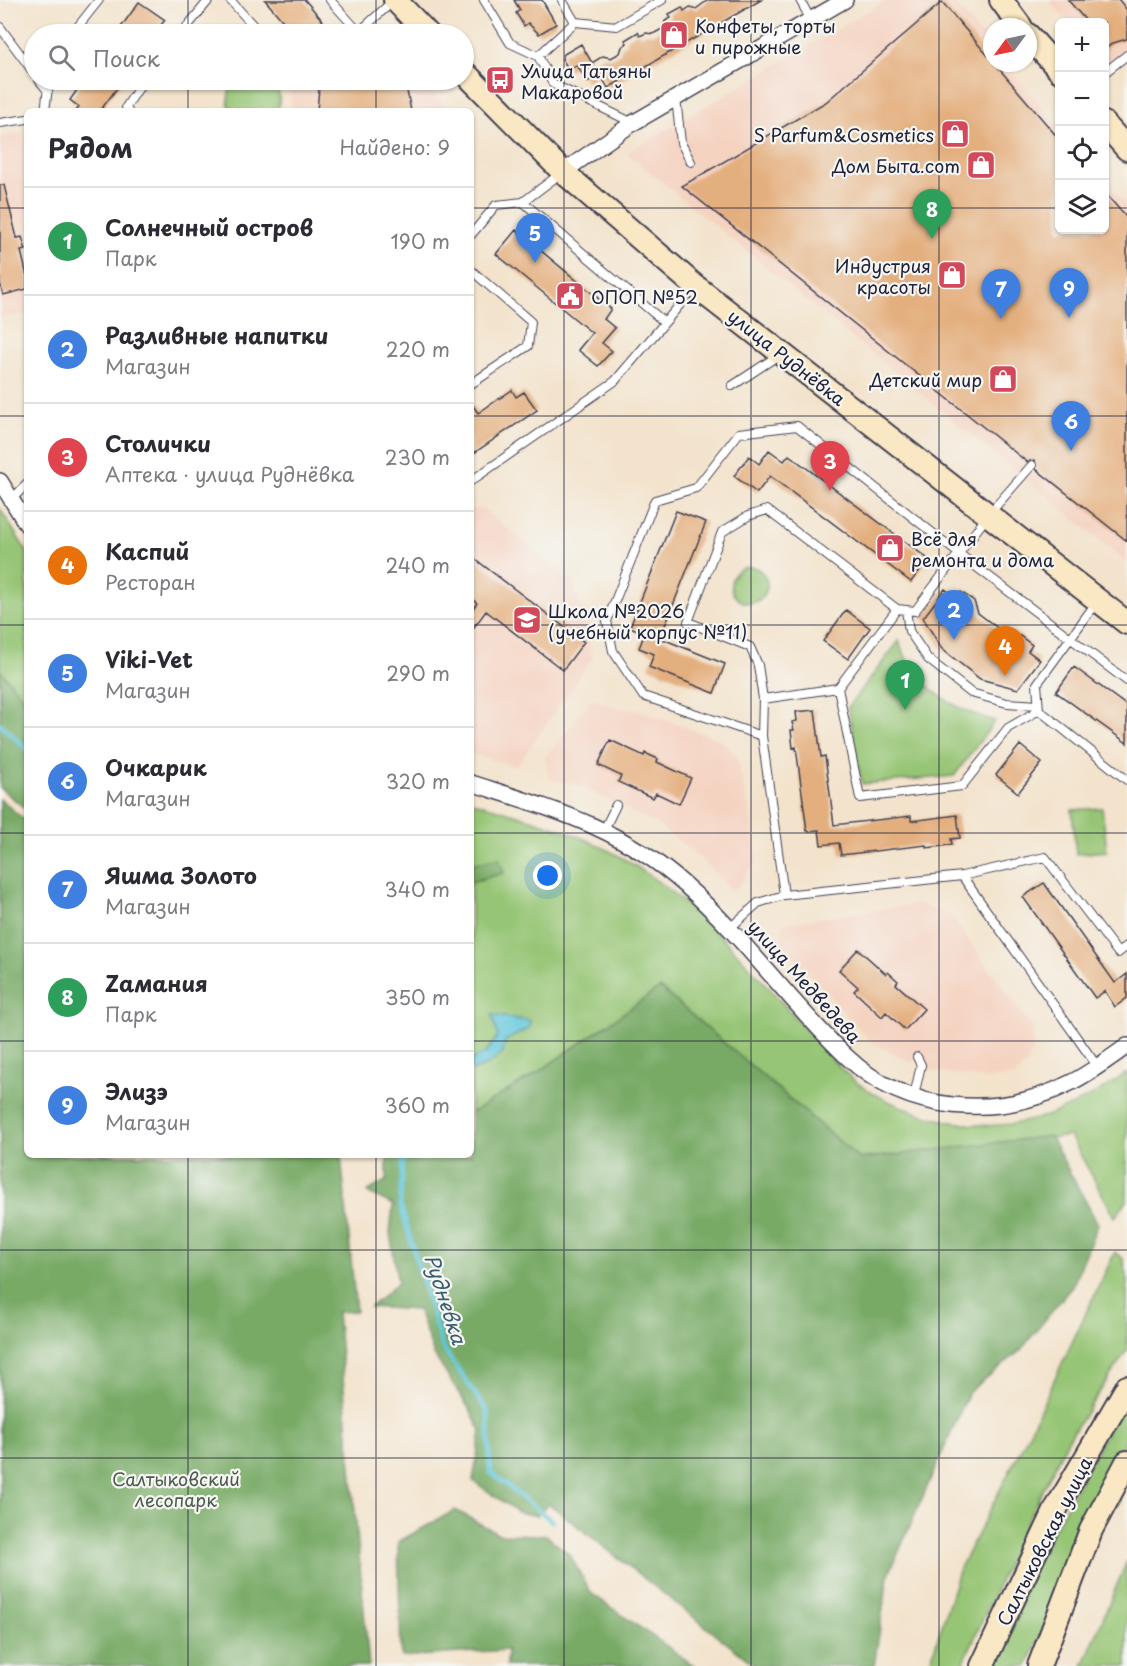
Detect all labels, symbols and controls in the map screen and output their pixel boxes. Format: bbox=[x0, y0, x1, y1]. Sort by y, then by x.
place label: Конфеты, торты и пирожные bbox=[695, 12, 836, 60]
north arrow bbox=[983, 18, 1037, 72]
map controls bbox=[1055, 18, 1109, 234]
button: + bbox=[1055, 18, 1109, 72]
shop icon: Конфеты, торты и пирожные bbox=[658, 19, 690, 51]
search box bbox=[24, 24, 474, 90]
icon: search bbox=[45, 41, 78, 74]
text: Поиск bbox=[93, 41, 160, 74]
place label: Улица Татьяны Макаровой bbox=[521, 57, 652, 105]
bus stop icon: Улица Татьяны Макаровой bbox=[484, 64, 516, 96]
button: − bbox=[1055, 72, 1109, 126]
shop icon: S Parfum&Cosmetics bbox=[939, 118, 971, 150]
place label: S Parfum&Cosmetics bbox=[754, 121, 934, 148]
button: locate bbox=[1055, 126, 1109, 180]
text: Рядом bbox=[48, 128, 133, 167]
text: Найдено: 9 bbox=[339, 132, 450, 162]
shop icon: Дом Быта.com bbox=[965, 149, 997, 181]
place label: Дом Быта.com bbox=[831, 152, 960, 179]
button: layers bbox=[1055, 180, 1109, 234]
pin: 8 bbox=[912, 190, 952, 239]
text: Солнечный остров bbox=[105, 210, 313, 243]
pin: 5 bbox=[516, 214, 554, 263]
text: 1 bbox=[63, 226, 72, 256]
text: 190 m bbox=[391, 226, 450, 256]
text: Парк bbox=[105, 243, 157, 273]
place label: Индустрия красоты bbox=[835, 252, 931, 300]
shop icon: Индустрия красоты bbox=[936, 259, 968, 291]
pin: 9 bbox=[1050, 268, 1088, 318]
pin: 7 bbox=[982, 270, 1020, 319]
public building icon: ОПОП №52 bbox=[554, 280, 586, 312]
place label: ОПОП №52 bbox=[591, 283, 698, 310]
street label: улица Руднёвка bbox=[722, 302, 852, 412]
text: Разливные напитки bbox=[105, 318, 329, 351]
text: 2 bbox=[60, 334, 75, 364]
text: 220 m bbox=[386, 334, 450, 364]
text: Магазин bbox=[105, 351, 191, 381]
shop icon: Детский мир bbox=[987, 363, 1019, 395]
place label: Детский мир bbox=[869, 366, 982, 393]
pin: 6 bbox=[1052, 402, 1090, 451]
text: Столички bbox=[105, 426, 211, 459]
text: 3 bbox=[61, 442, 74, 472]
text: 230 m bbox=[385, 442, 450, 472]
pin: 3 bbox=[810, 442, 850, 491]
text: Аптека · улица Руднёвка bbox=[105, 459, 354, 489]
place label: Всё для ремонта и дома bbox=[911, 525, 1054, 573]
shop icon: Всё для ремонта и дома bbox=[874, 532, 906, 564]
text: Каспий bbox=[105, 534, 189, 567]
text: 4 bbox=[61, 550, 74, 580]
text: 240 m bbox=[385, 550, 450, 580]
text: Ресторан bbox=[105, 567, 196, 597]
pin: 2 bbox=[934, 590, 974, 640]
place label: Школа №2026 (учебный корпус №11) bbox=[548, 597, 747, 645]
school or university icon: Школа №2026 (учебный корпус №11) bbox=[511, 604, 543, 636]
pin: 4 bbox=[986, 626, 1024, 676]
text: Viki-Vet bbox=[105, 642, 193, 675]
text: 5 bbox=[61, 658, 74, 688]
text: 290 m bbox=[386, 658, 450, 688]
pin: 1 bbox=[886, 660, 924, 710]
text: Магазин bbox=[105, 675, 191, 705]
text: Очкарик bbox=[105, 750, 207, 783]
text: 6 bbox=[60, 766, 75, 796]
text: 320 m bbox=[386, 766, 450, 796]
text: Магазин bbox=[105, 783, 191, 813]
text: Яшма Золото bbox=[105, 858, 257, 891]
your location bbox=[533, 861, 562, 890]
text: 7 bbox=[62, 874, 73, 904]
text: 340 m bbox=[385, 874, 450, 904]
text: Магазин bbox=[105, 891, 191, 921]
street label: улица Медведева bbox=[742, 913, 868, 1049]
text: Zамания bbox=[105, 966, 208, 999]
text: 8 bbox=[61, 982, 74, 1012]
text: 350 m bbox=[385, 982, 450, 1012]
text: Парк bbox=[105, 999, 157, 1029]
text: Элизэ bbox=[105, 1074, 168, 1107]
text: 9 bbox=[62, 1090, 73, 1120]
text: 360 m bbox=[384, 1090, 450, 1120]
text: Магазин bbox=[105, 1107, 191, 1137]
water label: Рудневка bbox=[417, 1250, 475, 1348]
street label: Салтыковская улица bbox=[990, 1451, 1099, 1630]
park label: Салтыковский лесопарк bbox=[112, 1465, 240, 1513]

